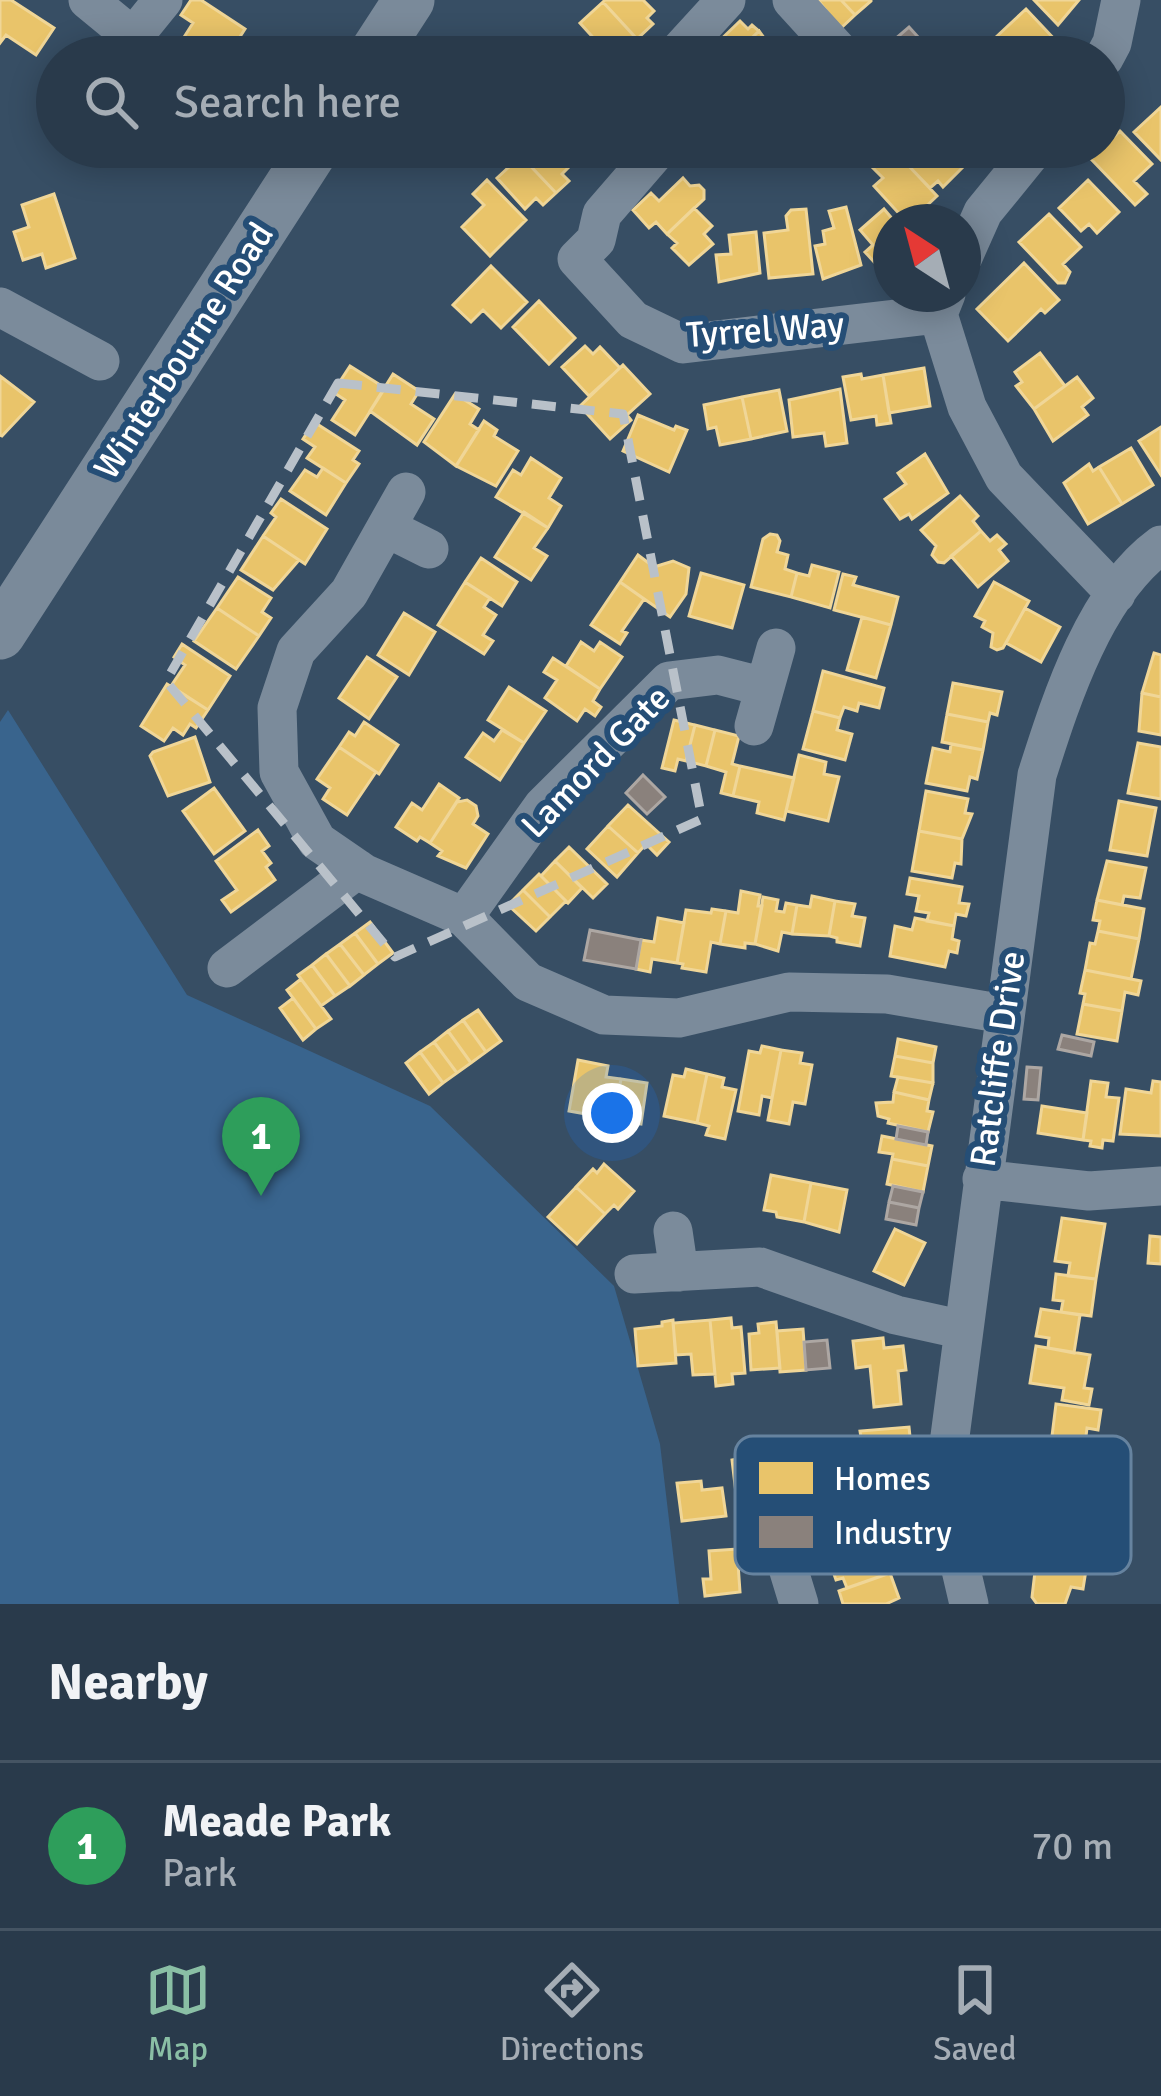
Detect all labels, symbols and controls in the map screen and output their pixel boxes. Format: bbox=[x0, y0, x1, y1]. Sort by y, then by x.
search box bbox=[36, 36, 1125, 168]
icon: search bbox=[78, 69, 144, 135]
text: Search here bbox=[174, 75, 401, 130]
north arrow bbox=[873, 204, 981, 312]
street label: Winterbourne Road bbox=[84, 214, 284, 488]
street label: Tyrrel Way bbox=[685, 302, 846, 358]
street label: Lamord Gate bbox=[512, 676, 680, 848]
street label: Ratcliffe Drive bbox=[961, 948, 1035, 1170]
your location bbox=[582, 1083, 642, 1143]
pin: 1 bbox=[222, 1097, 300, 1196]
legend bbox=[735, 1436, 1131, 1574]
text: Homes bbox=[834, 1459, 931, 1500]
text: Industry bbox=[834, 1513, 952, 1554]
text: Nearby bbox=[48, 1651, 208, 1714]
text: Meade Park bbox=[162, 1794, 391, 1849]
text: 1 bbox=[76, 1822, 98, 1870]
text: 70 m bbox=[1031, 1822, 1113, 1870]
text: Park bbox=[162, 1849, 237, 1897]
tab: Map bbox=[145, 1957, 211, 2070]
tab: Directions bbox=[500, 1957, 644, 2070]
tab: Saved bbox=[933, 1957, 1016, 2070]

